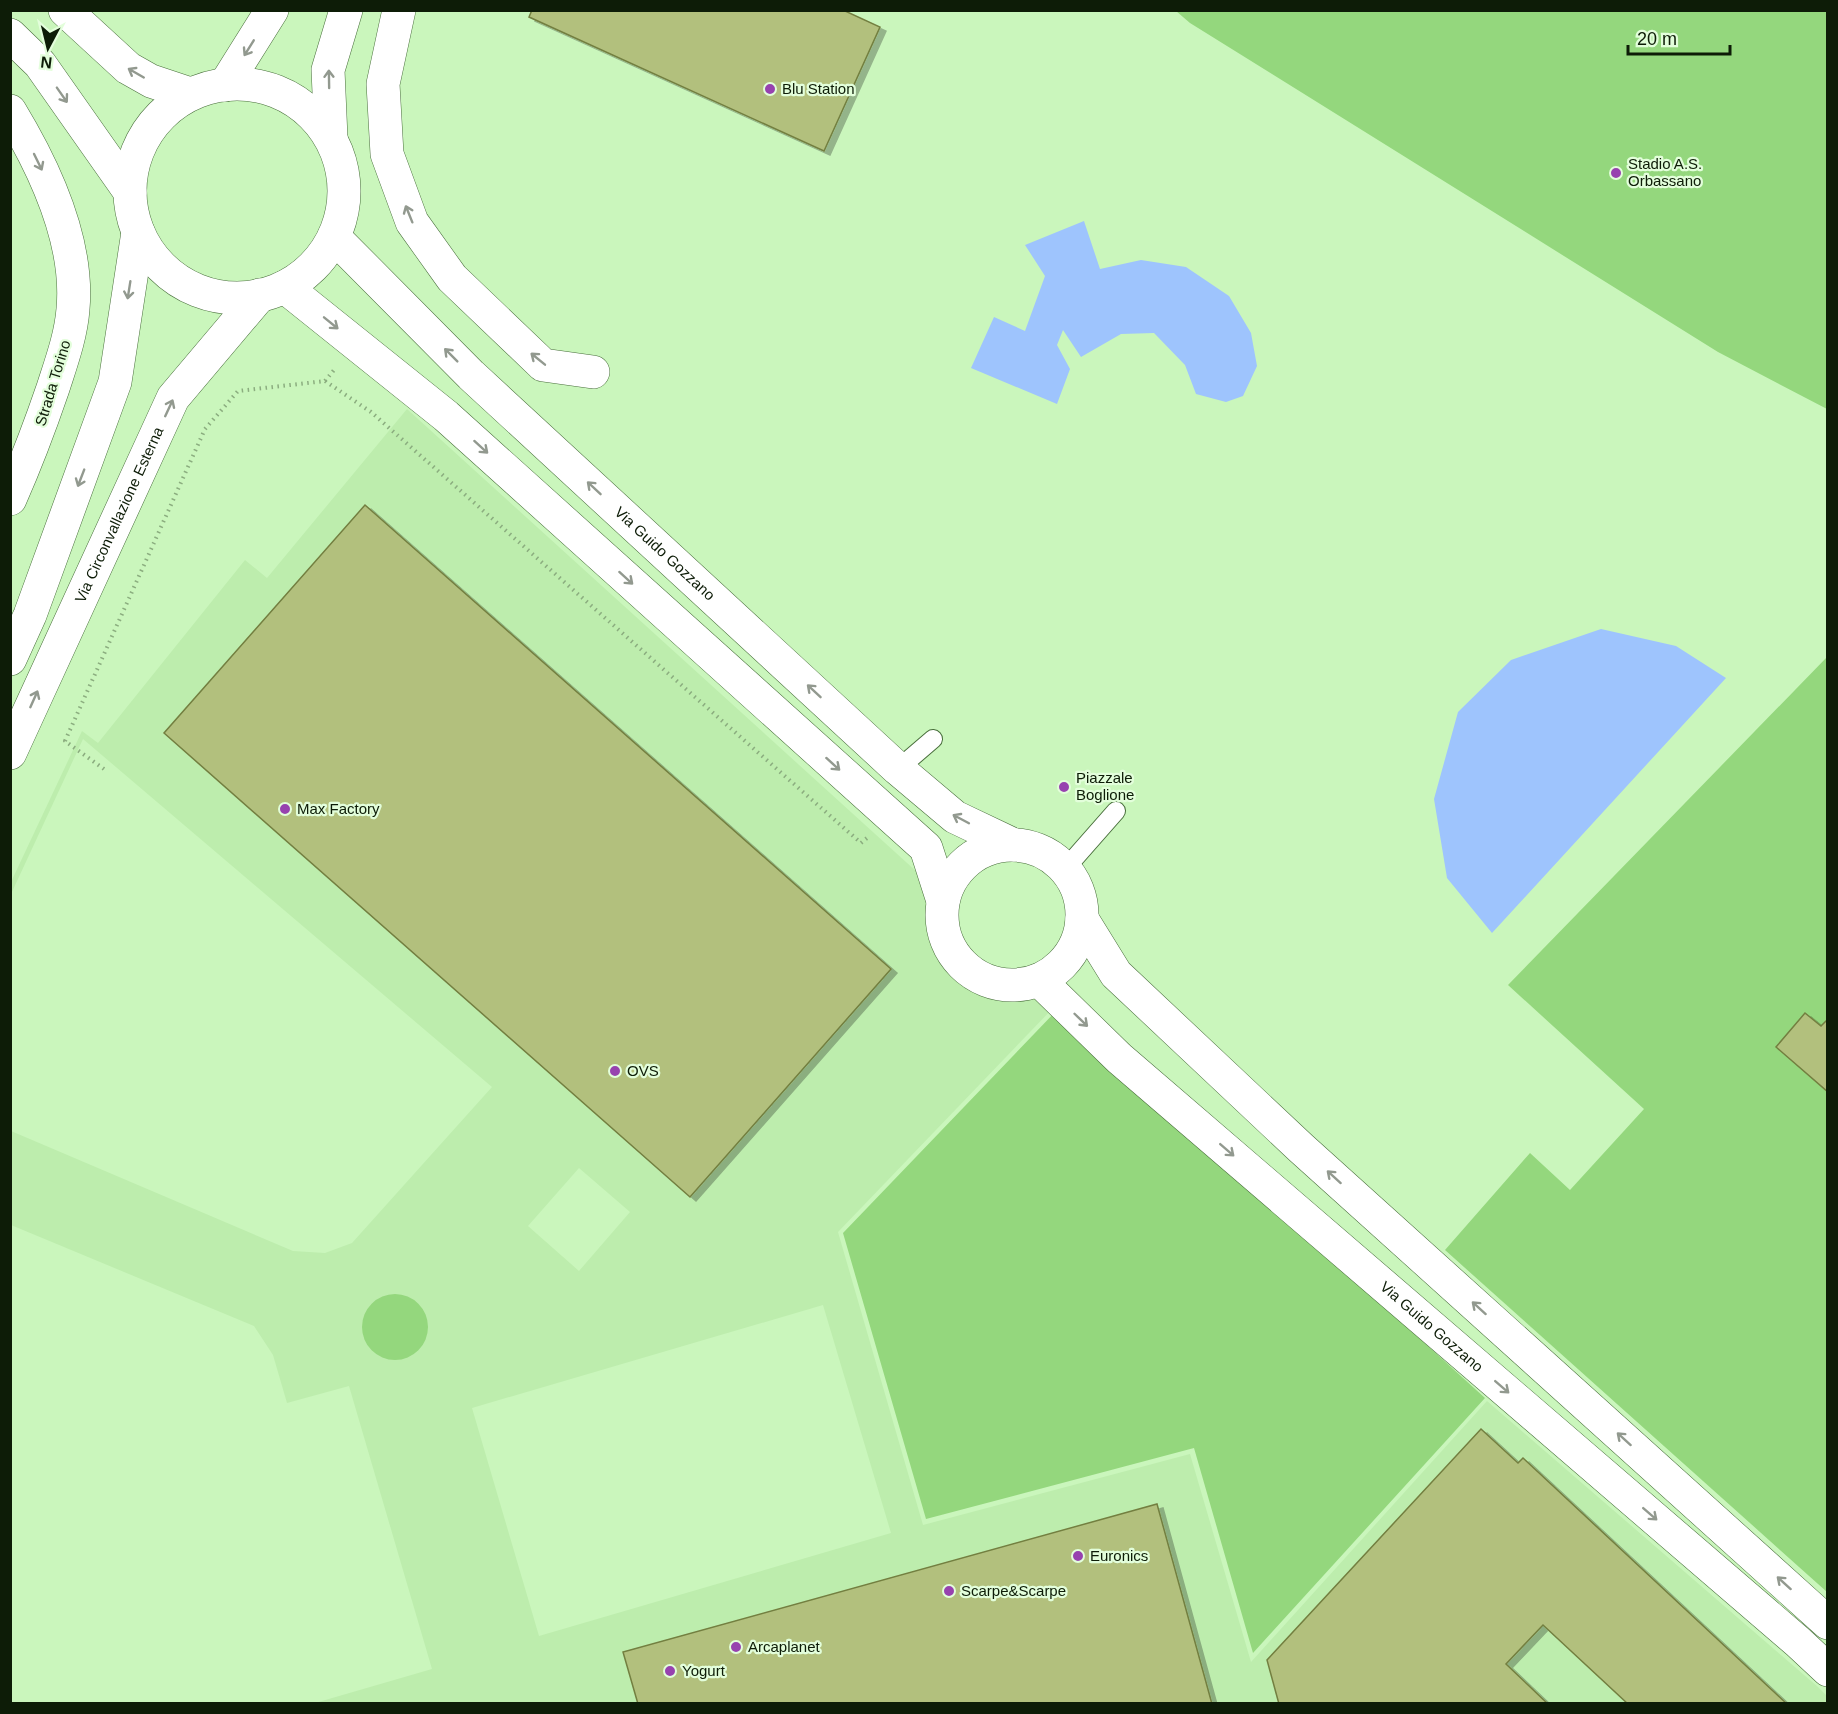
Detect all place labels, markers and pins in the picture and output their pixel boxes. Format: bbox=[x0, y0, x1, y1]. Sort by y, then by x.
place label: Blu Station bbox=[782, 80, 855, 97]
marker: Blu Station bbox=[763, 82, 777, 96]
place label: Stadio A.S. Orbassano bbox=[1628, 155, 1702, 189]
marker: Stadio A.S. Orbassano bbox=[1609, 166, 1623, 180]
place label: Piazzale Boglione bbox=[1076, 769, 1134, 803]
marker: Piazzale Boglione bbox=[1057, 780, 1071, 794]
place label: Max Factory bbox=[297, 800, 380, 817]
marker: Max Factory bbox=[278, 802, 292, 816]
place label: OVS bbox=[627, 1062, 659, 1079]
marker: OVS bbox=[608, 1064, 622, 1078]
place label: Euronics bbox=[1090, 1547, 1148, 1564]
marker: Euronics bbox=[1071, 1549, 1085, 1563]
place label: Scarpe&Scarpe bbox=[961, 1582, 1066, 1599]
marker: Scarpe&Scarpe bbox=[942, 1584, 956, 1598]
place label: Arcaplanet bbox=[748, 1638, 821, 1655]
marker: Arcaplanet bbox=[729, 1640, 743, 1654]
place label: Yogurt bbox=[682, 1662, 726, 1679]
marker: Yogurt bbox=[663, 1664, 677, 1678]

